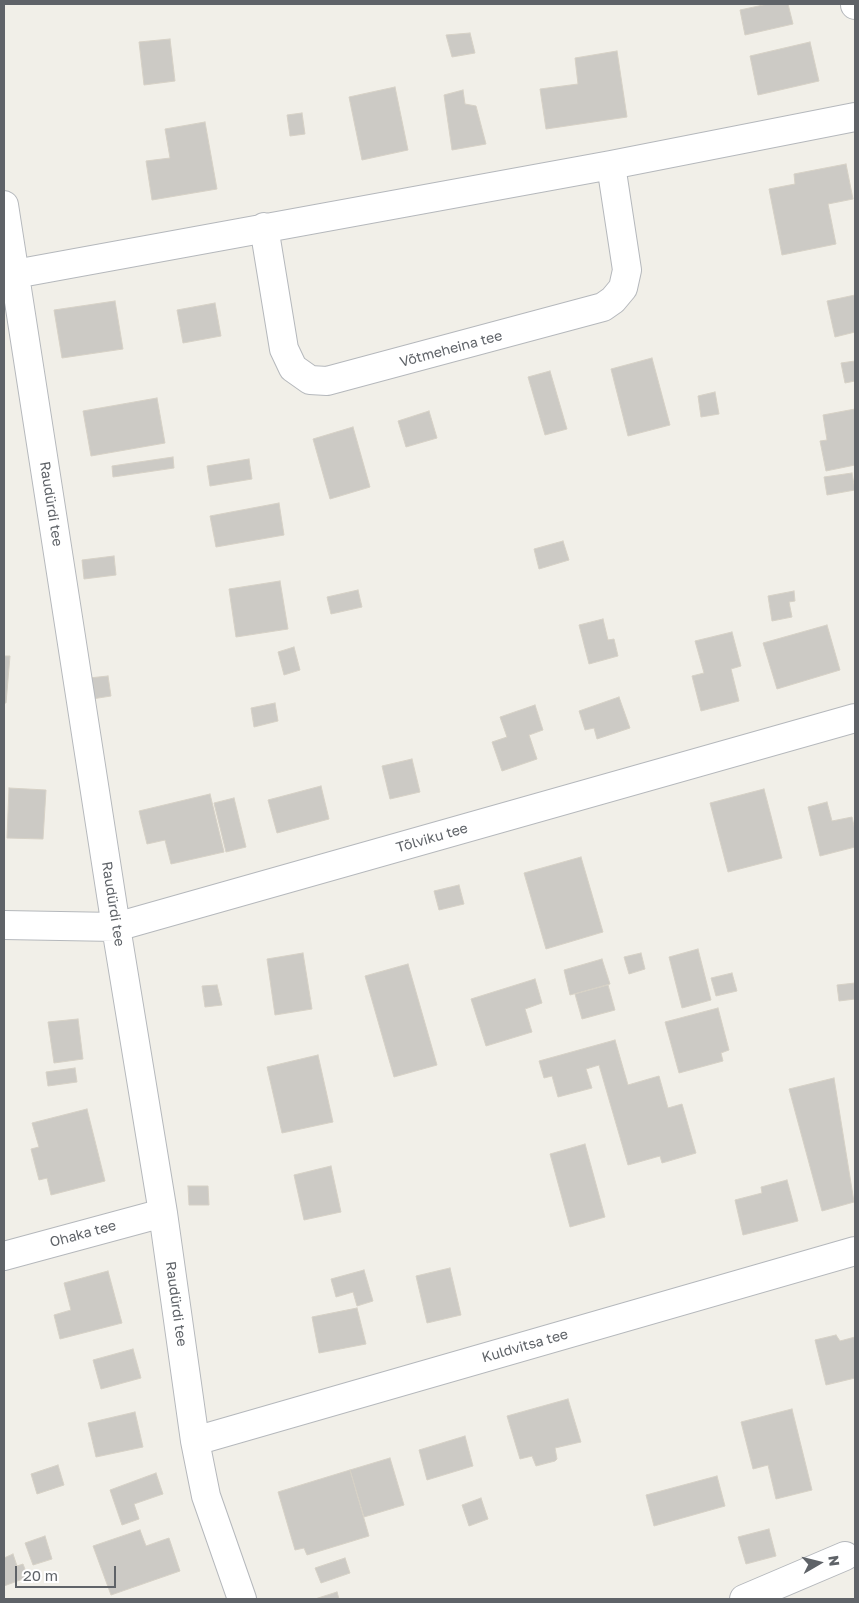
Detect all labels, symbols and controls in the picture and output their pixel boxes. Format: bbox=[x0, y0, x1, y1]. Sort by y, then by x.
street label: Võtmeheina tee bbox=[398, 327, 504, 371]
street label: Raudürdi tee bbox=[36, 460, 66, 548]
street label: Tõlviku tee bbox=[394, 820, 470, 856]
street label: Raudürdi tee bbox=[98, 860, 128, 948]
street label: Ohaka tee bbox=[48, 1217, 118, 1251]
street label: Raudürdi tee bbox=[162, 1260, 190, 1348]
street label: Kuldvitsa tee bbox=[480, 1326, 570, 1366]
north arrow bbox=[794, 1538, 844, 1588]
text: N bbox=[825, 1554, 844, 1567]
scale bar bbox=[18, 1556, 119, 1588]
text: 20 m bbox=[23, 1566, 58, 1584]

